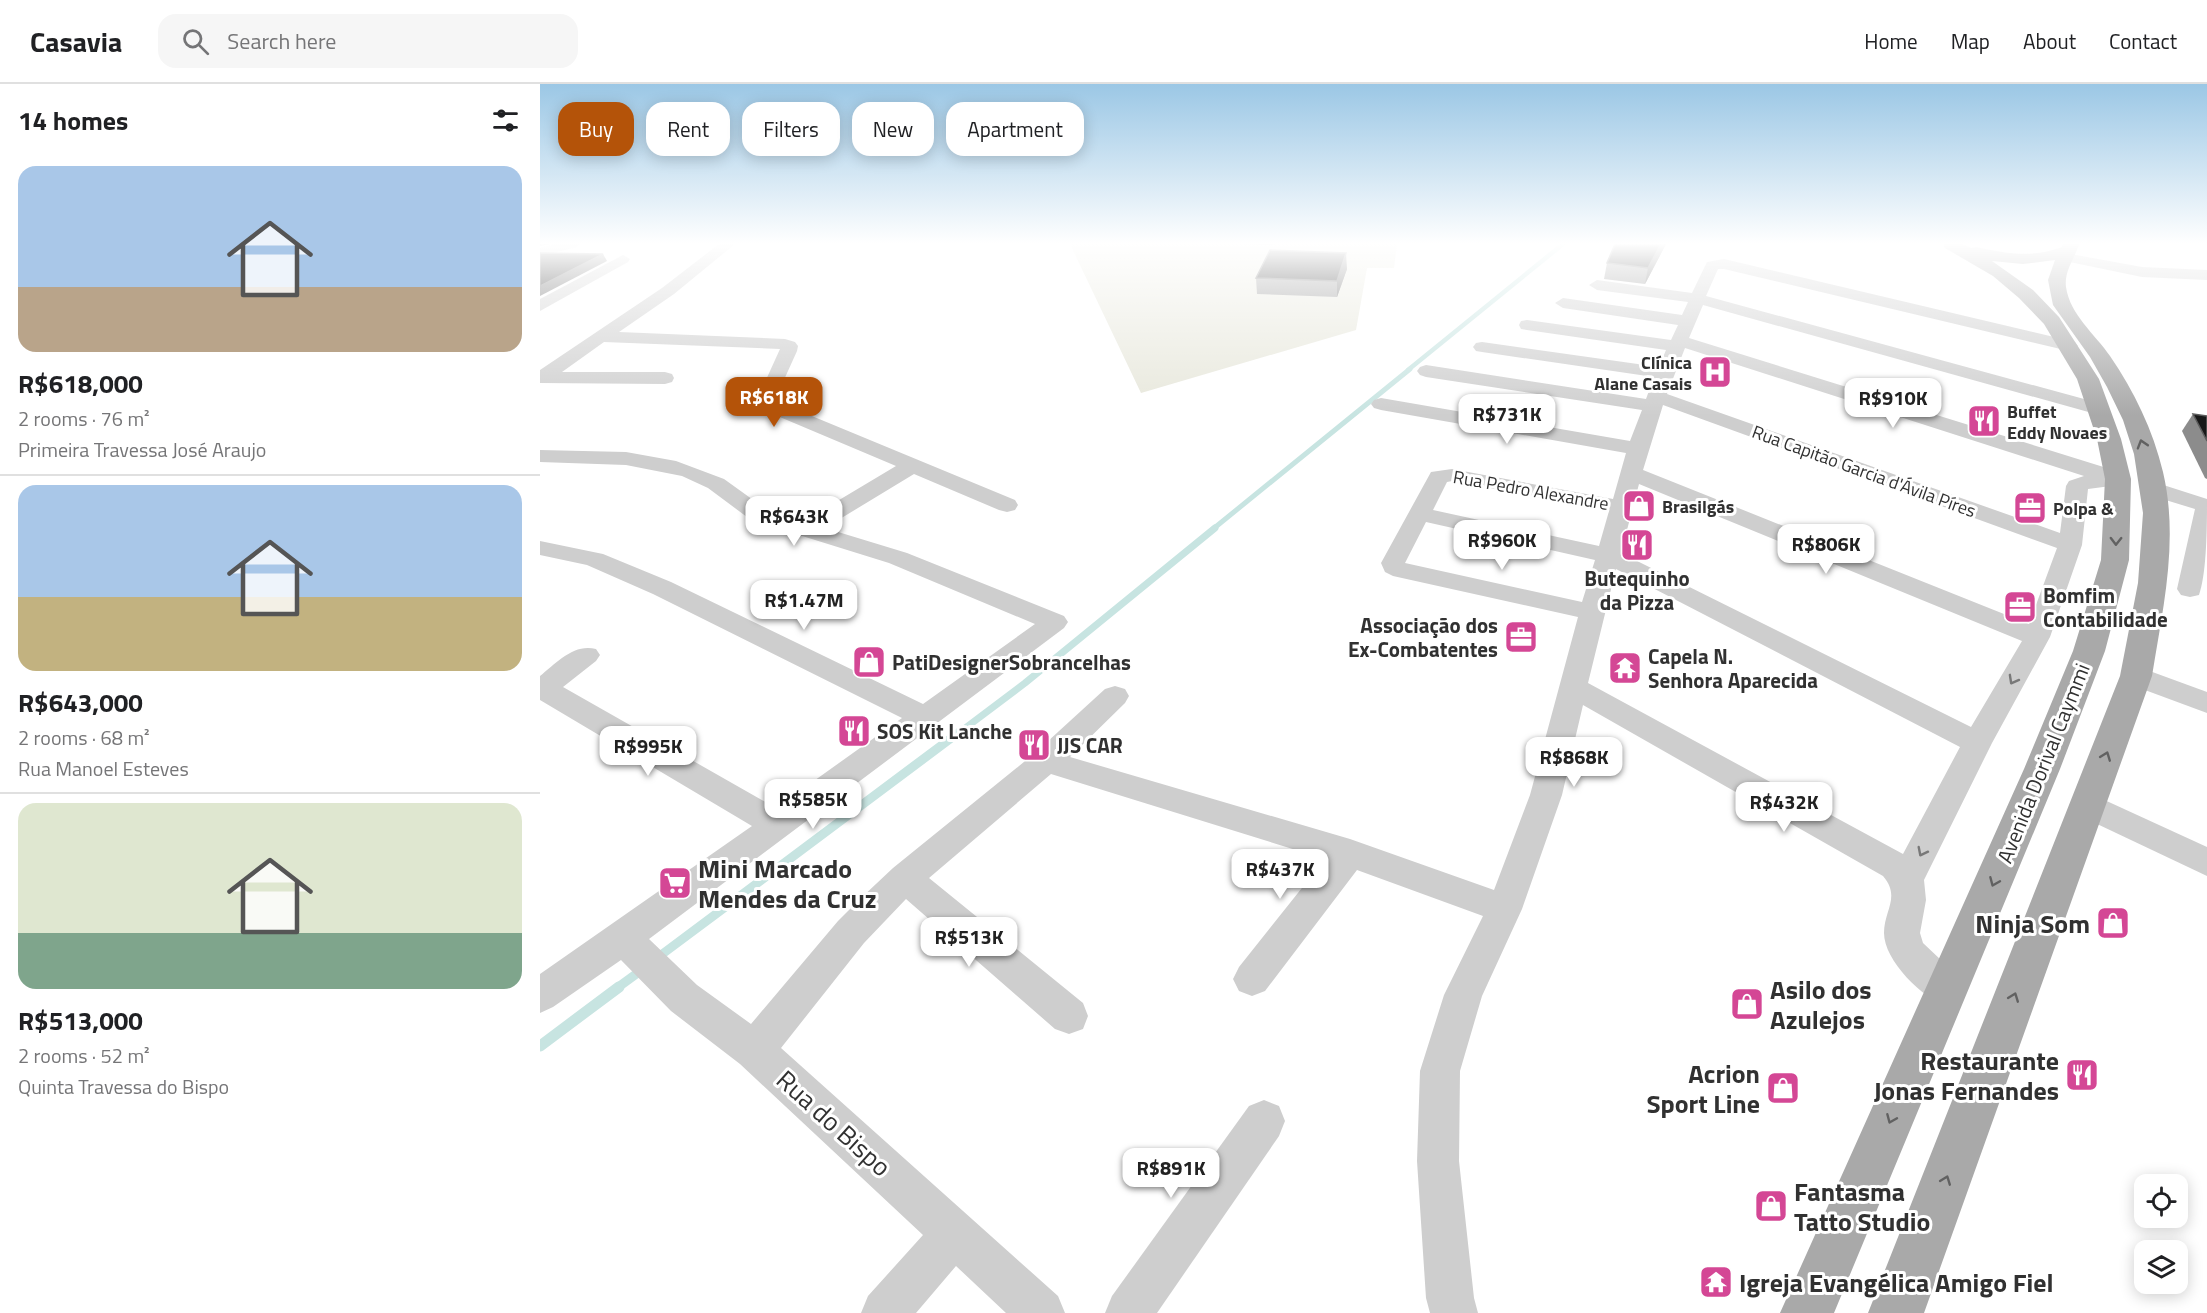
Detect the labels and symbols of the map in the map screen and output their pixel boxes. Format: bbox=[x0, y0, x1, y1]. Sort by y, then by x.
place label: Clínica Alane Casais bbox=[1594, 349, 1692, 397]
hospital icon: Clínica Alane Casais bbox=[1697, 354, 1733, 390]
pin: R$618K bbox=[725, 377, 823, 428]
pin: R$910K bbox=[1844, 378, 1942, 429]
pin: R$731K bbox=[1458, 394, 1556, 445]
place label: Buffet Eddy Novaes bbox=[2007, 398, 2107, 446]
restaurant icon: Buffet Eddy Novaes bbox=[1966, 403, 2002, 439]
street label: Rua Capitão Garcia d'Ávila Píres bbox=[1748, 418, 1980, 524]
one-way arrow bbox=[2137, 439, 2149, 450]
street label: Rua Pedro Alexandre bbox=[1451, 463, 1611, 517]
shop icon: Brasilgás bbox=[1621, 488, 1657, 524]
office icon: Polpa & bbox=[2012, 490, 2048, 526]
place label: Brasilgás bbox=[1662, 493, 1734, 520]
place label: Polpa & bbox=[2053, 495, 2114, 522]
pin: R$643K bbox=[745, 496, 843, 547]
pin: R$960K bbox=[1453, 520, 1551, 571]
pin: R$806K bbox=[1777, 524, 1875, 575]
restaurant icon: Butequinho da Pizza bbox=[1619, 527, 1655, 563]
one-way arrow bbox=[2110, 537, 2122, 546]
place label: Butequinho da Pizza bbox=[1584, 562, 1690, 618]
place label: Bomfim Contabilidade bbox=[2043, 579, 2168, 635]
pin: R$1.47M bbox=[749, 580, 859, 631]
office icon: Bomfim Contabilidade bbox=[2002, 589, 2038, 625]
place label: Associação dos Ex-Combatentes bbox=[1348, 609, 1498, 665]
office icon: Associação dos Ex-Combatentes bbox=[1503, 619, 1539, 655]
place label: Capela N. Senhora Aparecida bbox=[1648, 640, 1818, 696]
shop icon: PatiDesignerSobrancelhas bbox=[851, 644, 887, 680]
place label: PatiDesignerSobrancelhas bbox=[892, 646, 1131, 678]
temple icon: Capela N. Senhora Aparecida bbox=[1607, 650, 1643, 686]
street label: Avenida Dorival Caymmi bbox=[1988, 658, 2098, 868]
one-way arrow bbox=[2009, 674, 2020, 684]
restaurant icon: SOS Kit Lanche bbox=[836, 713, 872, 749]
place label: SOS Kit Lanche bbox=[877, 715, 1012, 747]
pin: R$995K bbox=[599, 726, 697, 777]
restaurant icon: JJS CAR bbox=[1016, 727, 1052, 763]
place label: JJS CAR bbox=[1057, 729, 1123, 761]
pin: R$868K bbox=[1525, 737, 1623, 788]
one-way arrow bbox=[2098, 751, 2111, 762]
pin: R$585K bbox=[764, 779, 862, 830]
pin: R$432K bbox=[1735, 782, 1833, 833]
one-way arrow bbox=[1917, 846, 1929, 857]
place label: Mini Marcado Mendes da Cruz bbox=[698, 849, 877, 918]
pin: R$437K bbox=[1231, 849, 1329, 900]
supermarket icon: Mini Marcado Mendes da Cruz bbox=[657, 865, 693, 901]
one-way arrow bbox=[1989, 875, 2001, 886]
place label: Ninja Som bbox=[1975, 904, 2090, 943]
shop icon: Ninja Som bbox=[2095, 905, 2131, 941]
pin: R$513K bbox=[920, 917, 1018, 968]
place label: Asilo dos Azulejos bbox=[1770, 970, 1872, 1039]
shop icon: Asilo dos Azulejos bbox=[1729, 986, 1765, 1022]
one-way arrow bbox=[2007, 992, 2020, 1003]
place label: Restaurante Jonas Fernandes bbox=[1874, 1041, 2059, 1110]
place label: Acrion Sport Line bbox=[1646, 1054, 1760, 1123]
restaurant icon: Restaurante Jonas Fernandes bbox=[2064, 1057, 2100, 1093]
street label: Rua do Bispo bbox=[768, 1061, 900, 1185]
shop icon: Acrion Sport Line bbox=[1765, 1070, 1801, 1106]
one-way arrow bbox=[1887, 1112, 1899, 1123]
pin: R$891K bbox=[1122, 1148, 1220, 1199]
place label: Fantasma Tatto Studio bbox=[1794, 1172, 1930, 1241]
one-way arrow bbox=[1938, 1175, 1951, 1185]
shop icon: Fantasma Tatto Studio bbox=[1753, 1188, 1789, 1224]
place label: Igreja Evangélica Amigo Fiel bbox=[1739, 1263, 2054, 1302]
temple icon: Igreja Evangélica Amigo Fiel bbox=[1698, 1264, 1734, 1300]

